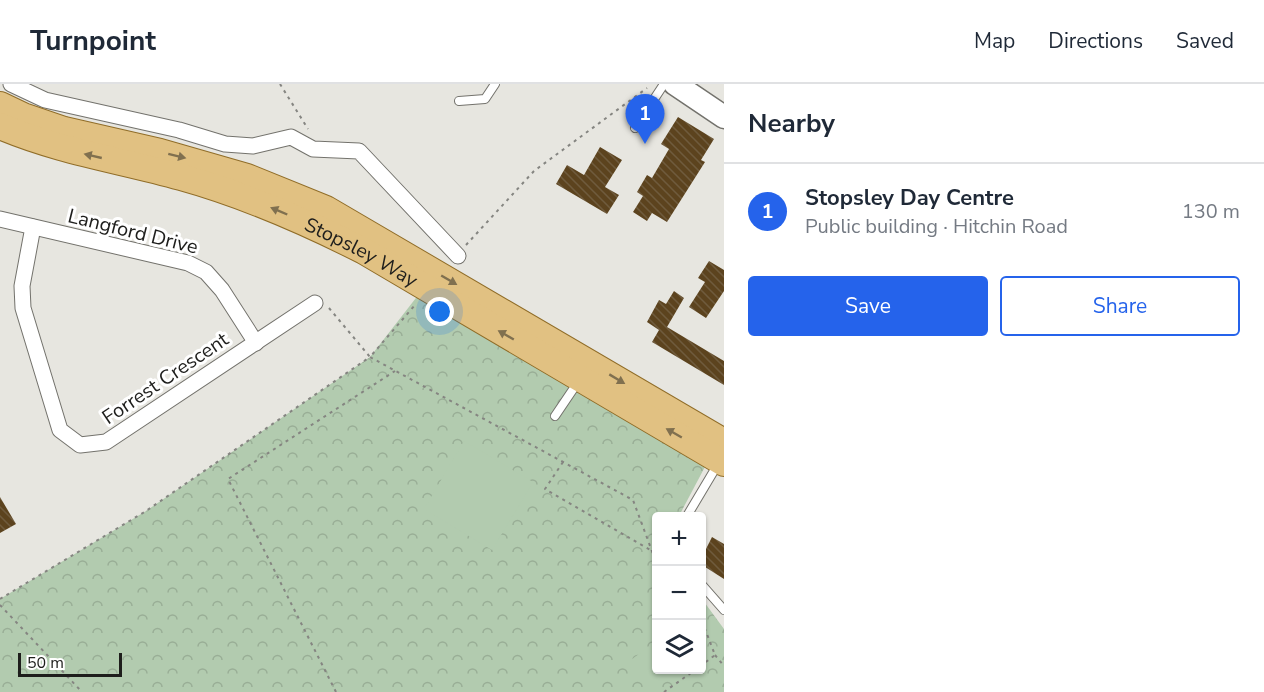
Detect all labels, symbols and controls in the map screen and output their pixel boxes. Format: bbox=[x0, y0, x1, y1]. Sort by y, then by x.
text: Turnpoint bbox=[30, 22, 156, 60]
text: Map bbox=[974, 27, 1015, 55]
text: Directions bbox=[1048, 27, 1143, 55]
text: Saved bbox=[1176, 27, 1234, 55]
pin: 1 bbox=[626, 94, 664, 144]
text: Nearby bbox=[748, 106, 835, 141]
one-way arrow bbox=[83, 151, 102, 160]
one-way arrow bbox=[168, 152, 186, 162]
text: Stopsley Day Centre bbox=[805, 183, 1014, 213]
text: 1 bbox=[762, 198, 774, 225]
text: 130 m bbox=[1182, 198, 1240, 225]
street label: Langford Drive bbox=[65, 202, 201, 261]
one-way arrow bbox=[270, 206, 288, 216]
street label: Stopsley Way bbox=[300, 211, 423, 294]
text: Public building · Hitchin Road bbox=[805, 213, 1068, 240]
one-way arrow bbox=[441, 275, 458, 285]
button: Save bbox=[748, 276, 988, 336]
button: Share bbox=[1000, 276, 1240, 336]
your location bbox=[425, 297, 454, 326]
street label: Forrest Crescent bbox=[97, 326, 235, 431]
one-way arrow bbox=[497, 330, 514, 340]
one-way arrow bbox=[609, 373, 625, 384]
one-way arrow bbox=[666, 428, 682, 439]
map controls bbox=[652, 512, 706, 674]
button: + bbox=[652, 512, 706, 566]
button: − bbox=[652, 566, 706, 620]
button: layers bbox=[652, 620, 706, 674]
scale bar bbox=[18, 650, 122, 678]
text: 50 m bbox=[27, 652, 64, 674]

